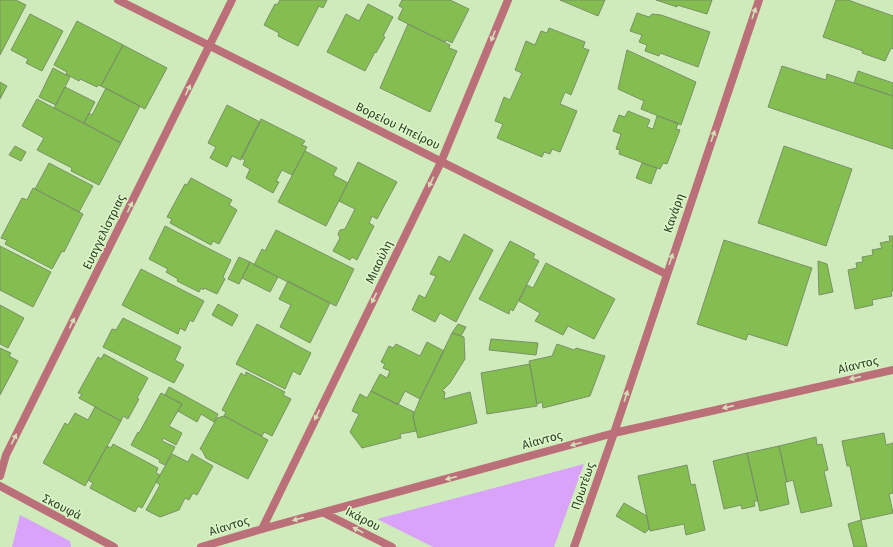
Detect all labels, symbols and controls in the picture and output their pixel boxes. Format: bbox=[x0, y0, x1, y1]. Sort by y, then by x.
one-way arrow bbox=[752, 7, 758, 19]
one-way arrow bbox=[489, 31, 495, 43]
one-way arrow bbox=[185, 84, 191, 96]
street label: Βορείου Ηπείρου bbox=[353, 99, 443, 153]
one-way arrow bbox=[710, 130, 716, 142]
one-way arrow bbox=[428, 176, 434, 187]
street label: Κανάρη bbox=[661, 191, 687, 235]
street label: Ευαγγελίστριας bbox=[80, 192, 128, 272]
one-way arrow bbox=[127, 201, 133, 212]
street label: Μιαούλη bbox=[363, 238, 395, 286]
one-way arrow bbox=[668, 253, 674, 265]
one-way arrow bbox=[371, 293, 377, 304]
one-way arrow bbox=[69, 317, 75, 329]
street label: Αίαντος bbox=[836, 353, 880, 376]
one-way arrow bbox=[849, 376, 861, 382]
one-way arrow bbox=[623, 390, 629, 402]
one-way arrow bbox=[722, 405, 734, 411]
one-way arrow bbox=[314, 409, 320, 421]
street label: Αίαντος bbox=[520, 428, 564, 452]
one-way arrow bbox=[11, 434, 17, 445]
one-way arrow bbox=[570, 441, 583, 447]
street label: Πρωτέως bbox=[568, 460, 598, 512]
one-way arrow bbox=[445, 475, 457, 481]
street label: Σκουφά bbox=[40, 491, 84, 523]
street label: Ικάρου bbox=[343, 504, 383, 534]
street label: Αίαντος bbox=[207, 513, 251, 539]
one-way arrow bbox=[292, 517, 305, 523]
one-way arrow bbox=[352, 527, 364, 533]

